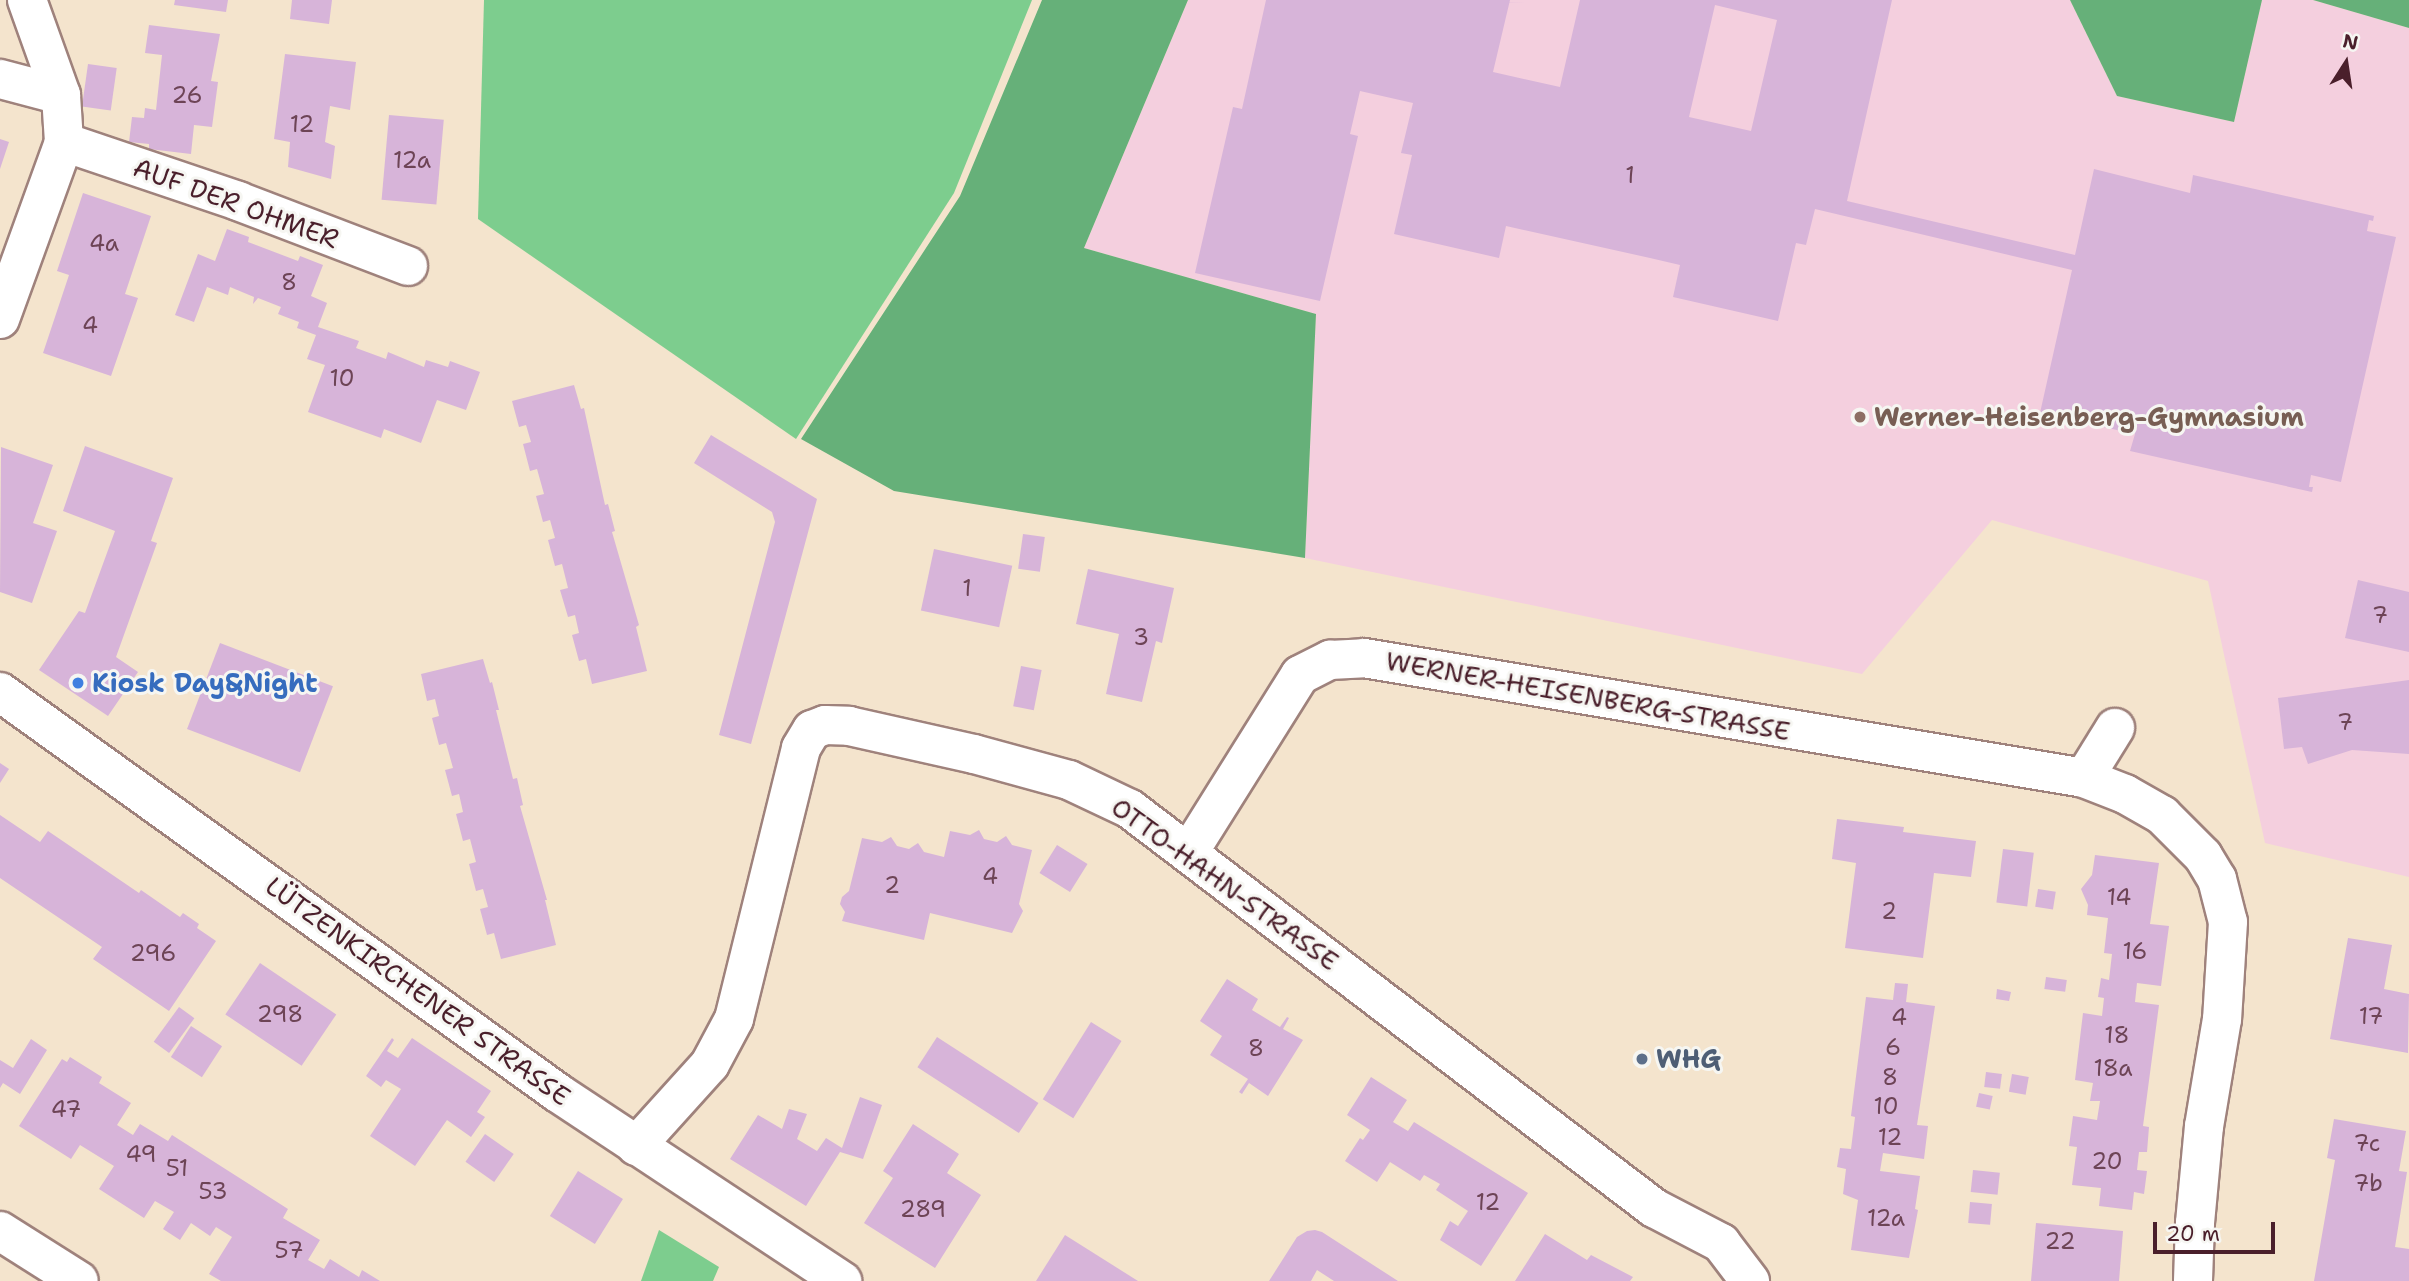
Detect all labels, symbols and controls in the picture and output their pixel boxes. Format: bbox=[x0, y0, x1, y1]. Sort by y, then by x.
north arrow bbox=[2311, 28, 2381, 98]
text: N bbox=[2341, 28, 2360, 56]
house number: 26 bbox=[171, 81, 203, 109]
house number: 12 bbox=[290, 110, 314, 138]
house number: 12a bbox=[393, 146, 431, 174]
street label: AUF DER OHMER bbox=[129, 151, 343, 255]
house number: 1 bbox=[1625, 161, 1635, 189]
house number: 4a bbox=[89, 229, 119, 257]
house number: 8 bbox=[281, 268, 297, 296]
house number: 4 bbox=[82, 311, 98, 339]
house number: 10 bbox=[329, 364, 355, 392]
place label: Werner-Heisenberg-Gymnasium bbox=[1874, 401, 2304, 433]
marker: Werner-Heisenberg-Gymnasium bbox=[1852, 409, 1868, 425]
house number: 1 bbox=[962, 574, 972, 602]
house number: 7 bbox=[2372, 601, 2388, 629]
house number: 3 bbox=[1133, 623, 1149, 651]
street label: WERNER-HEISENBERG-STRASSE bbox=[1383, 645, 1793, 747]
place label: Kiosk Day&Night bbox=[92, 667, 318, 699]
marker: Kiosk Day&Night bbox=[70, 675, 86, 691]
house number: 7 bbox=[2337, 708, 2353, 736]
street label: OTTO-HAHN-STRASSE bbox=[1105, 791, 1345, 977]
house number: 4 bbox=[982, 862, 998, 890]
street label: LÜTZENKIRCHENER STRASSE bbox=[260, 870, 576, 1112]
house number: 2 bbox=[884, 871, 900, 899]
house number: 14 bbox=[2107, 883, 2131, 911]
house number: 2 bbox=[1881, 897, 1897, 925]
house number: 16 bbox=[2123, 937, 2147, 965]
house number: 296 bbox=[130, 939, 176, 967]
house number: 298 bbox=[257, 1000, 303, 1028]
house number: 17 bbox=[2359, 1002, 2383, 1030]
house number: 4 bbox=[1891, 1003, 1907, 1031]
house number: 18 bbox=[2104, 1021, 2130, 1049]
house number: 6 bbox=[1885, 1033, 1901, 1061]
house number: 8 bbox=[1248, 1034, 1264, 1062]
place label: WHG bbox=[1656, 1043, 1721, 1075]
marker: WHG bbox=[1634, 1051, 1650, 1067]
house number: 18a bbox=[2093, 1054, 2133, 1082]
house number: 8 bbox=[1882, 1063, 1898, 1091]
house number: 10 bbox=[1873, 1092, 1899, 1120]
house number: 47 bbox=[51, 1095, 81, 1123]
house number: 12 bbox=[1878, 1123, 1902, 1151]
house number: 7c bbox=[2354, 1129, 2380, 1157]
house number: 49 bbox=[125, 1140, 157, 1168]
house number: 20 bbox=[2091, 1147, 2123, 1175]
house number: 51 bbox=[166, 1154, 188, 1182]
house number: 7b bbox=[2353, 1169, 2383, 1197]
house number: 53 bbox=[198, 1177, 228, 1205]
house number: 12 bbox=[1476, 1188, 1500, 1216]
house number: 289 bbox=[900, 1195, 946, 1223]
house number: 12a bbox=[1867, 1204, 1905, 1232]
scale bar bbox=[2157, 1208, 2280, 1252]
text: 20 m bbox=[2166, 1220, 2220, 1248]
house number: 22 bbox=[2044, 1227, 2076, 1255]
house number: 57 bbox=[274, 1236, 304, 1264]

